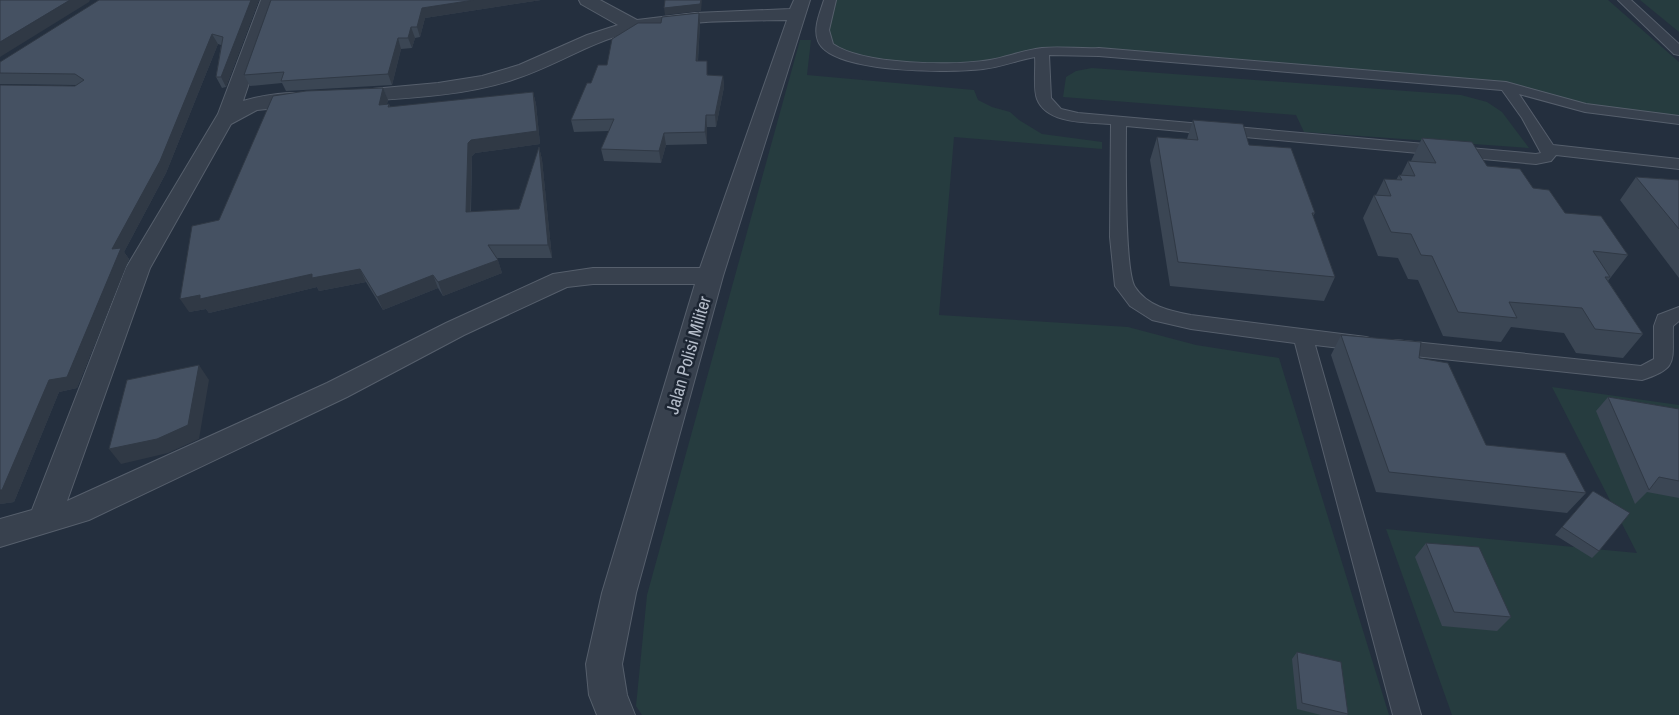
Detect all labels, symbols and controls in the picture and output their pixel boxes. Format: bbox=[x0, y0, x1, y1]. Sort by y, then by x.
street label: Jalan Polisi Militer bbox=[659, 293, 717, 417]

